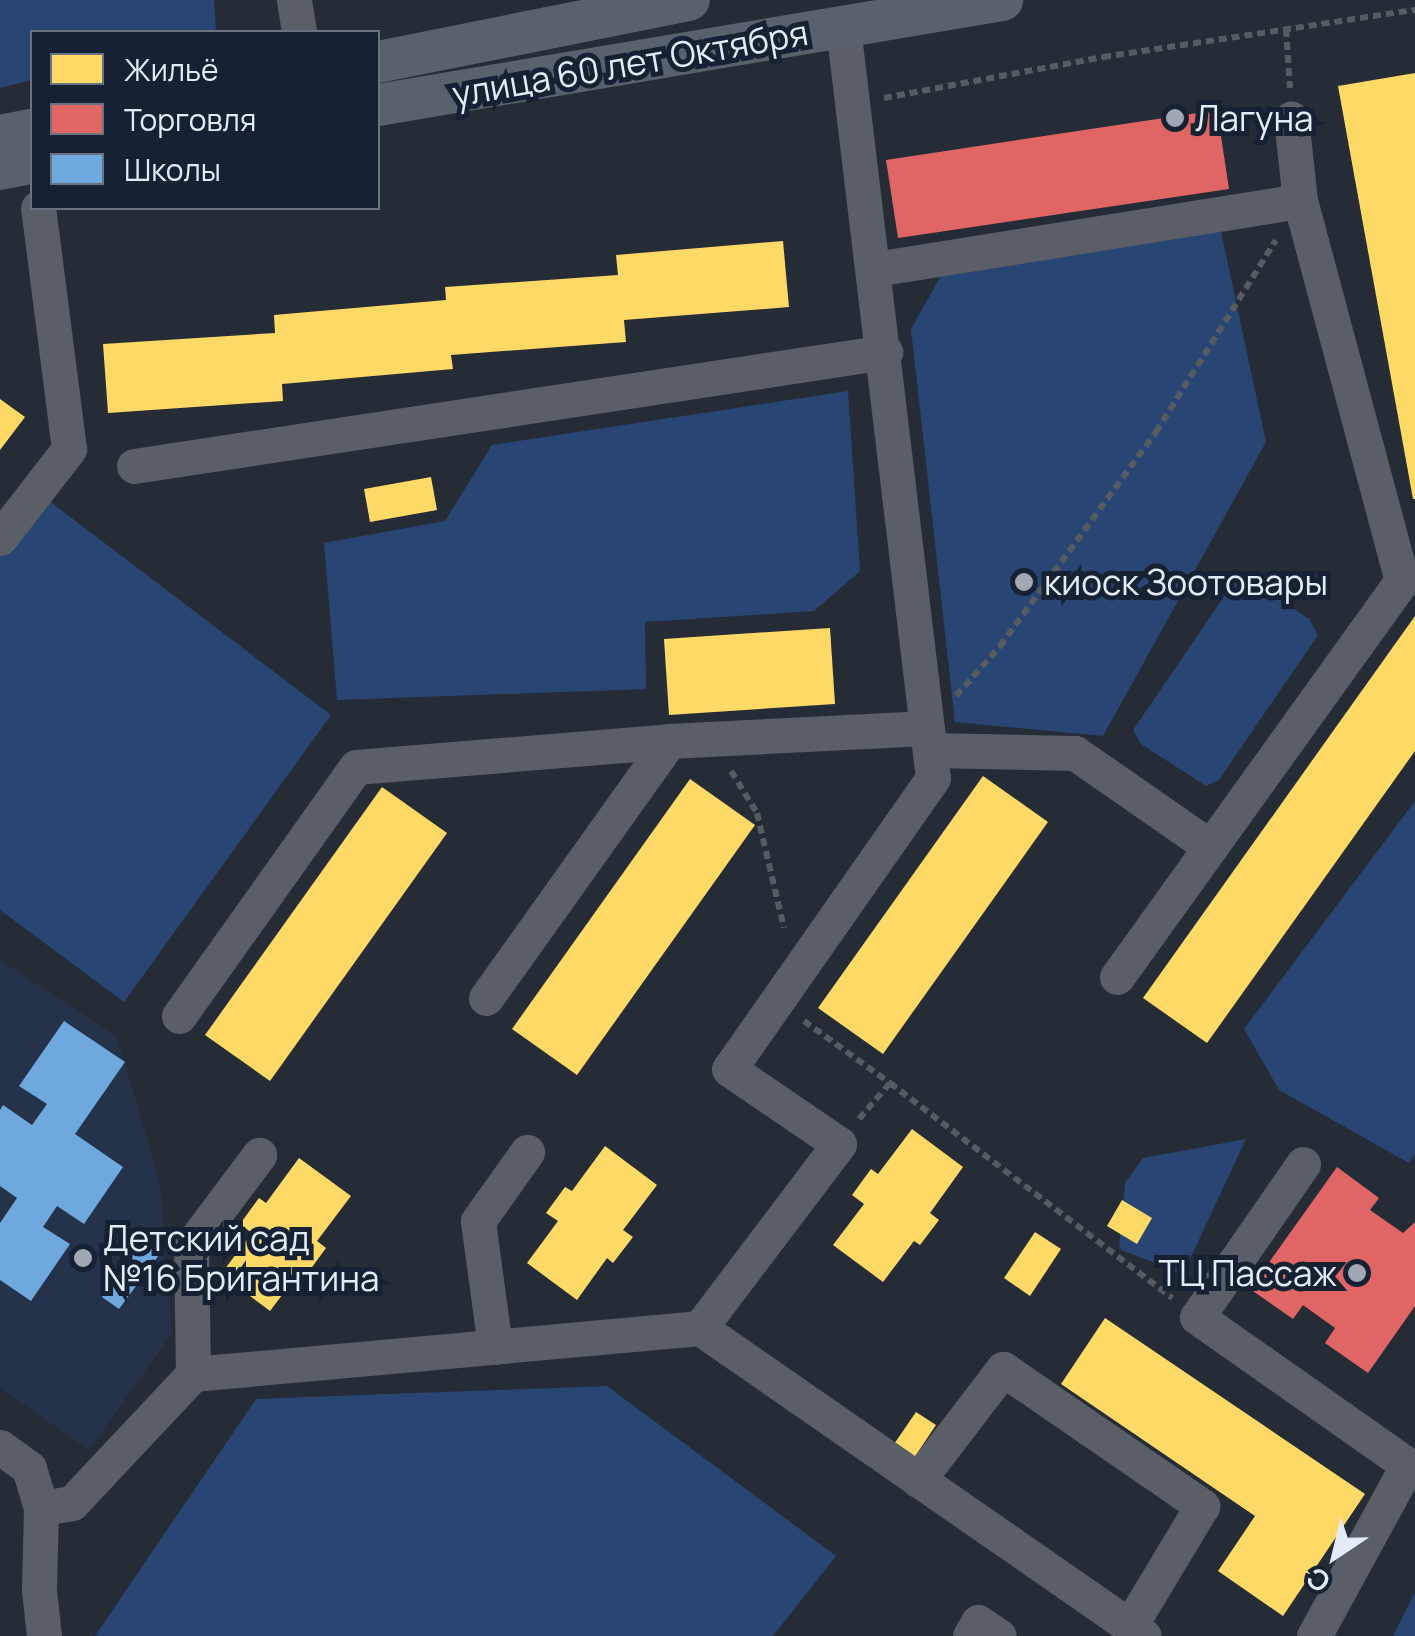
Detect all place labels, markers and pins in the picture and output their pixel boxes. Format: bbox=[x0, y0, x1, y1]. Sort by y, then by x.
place label: Лагуна bbox=[1195, 97, 1314, 139]
marker: Лагуна bbox=[1164, 107, 1186, 129]
place label: киоск Зоотовары bbox=[1044, 561, 1328, 603]
marker: киоск Зоотовары bbox=[1013, 571, 1035, 593]
place label: Детский сад №16 Бригантина bbox=[103, 1217, 379, 1299]
marker: Детский сад №16 Бригантина bbox=[72, 1247, 94, 1269]
place label: ТЦ Пассаж bbox=[1158, 1252, 1337, 1294]
marker: ТЦ Пассаж bbox=[1346, 1262, 1368, 1284]

